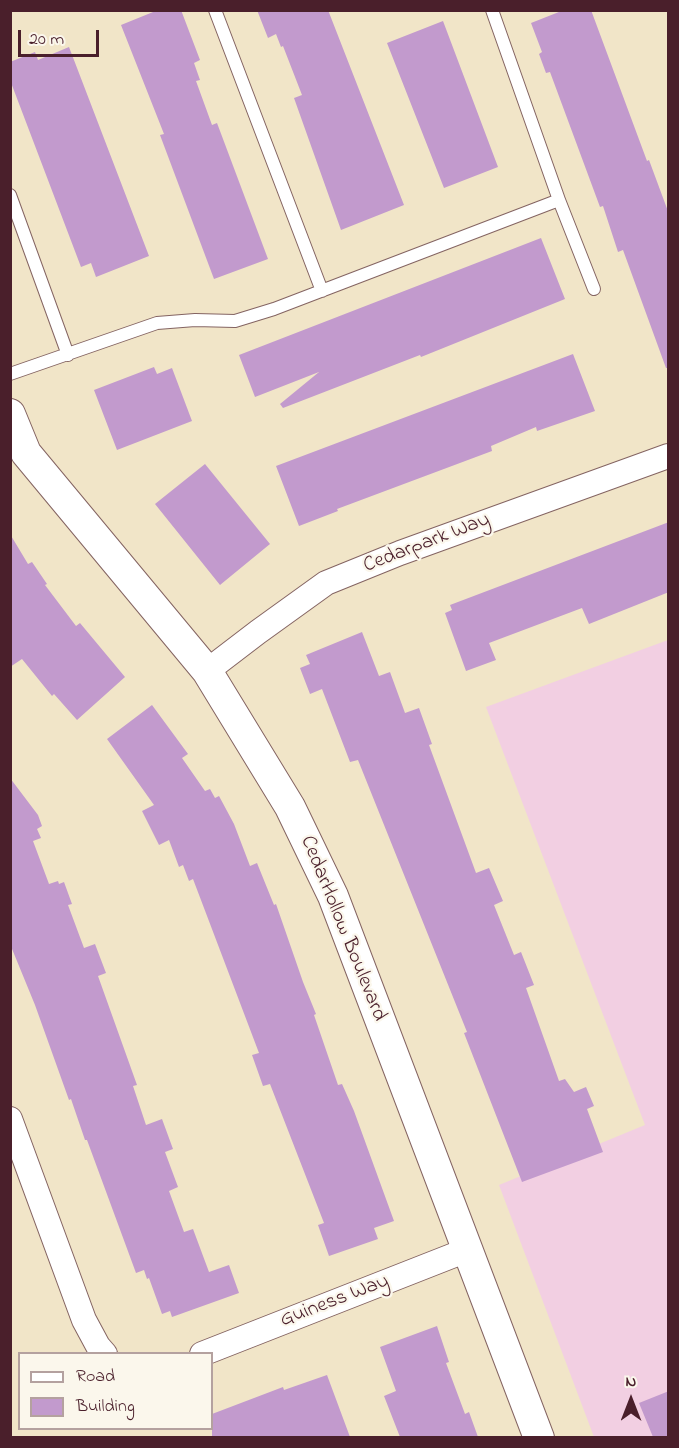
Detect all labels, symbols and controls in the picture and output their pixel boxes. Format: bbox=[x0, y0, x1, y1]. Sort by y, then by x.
scale bar bbox=[21, 18, 102, 56]
text: 20 m bbox=[29, 27, 64, 53]
street label: Cedarpark Way bbox=[360, 508, 494, 580]
street label: CedarHollow Boulevard bbox=[293, 833, 391, 1025]
street label: Guiness Way bbox=[277, 1270, 393, 1334]
legend bbox=[18, 1352, 213, 1430]
text: Road bbox=[76, 1364, 115, 1390]
north arrow bbox=[601, 1370, 661, 1430]
text: N bbox=[626, 1370, 636, 1394]
text: Building bbox=[76, 1394, 135, 1420]

